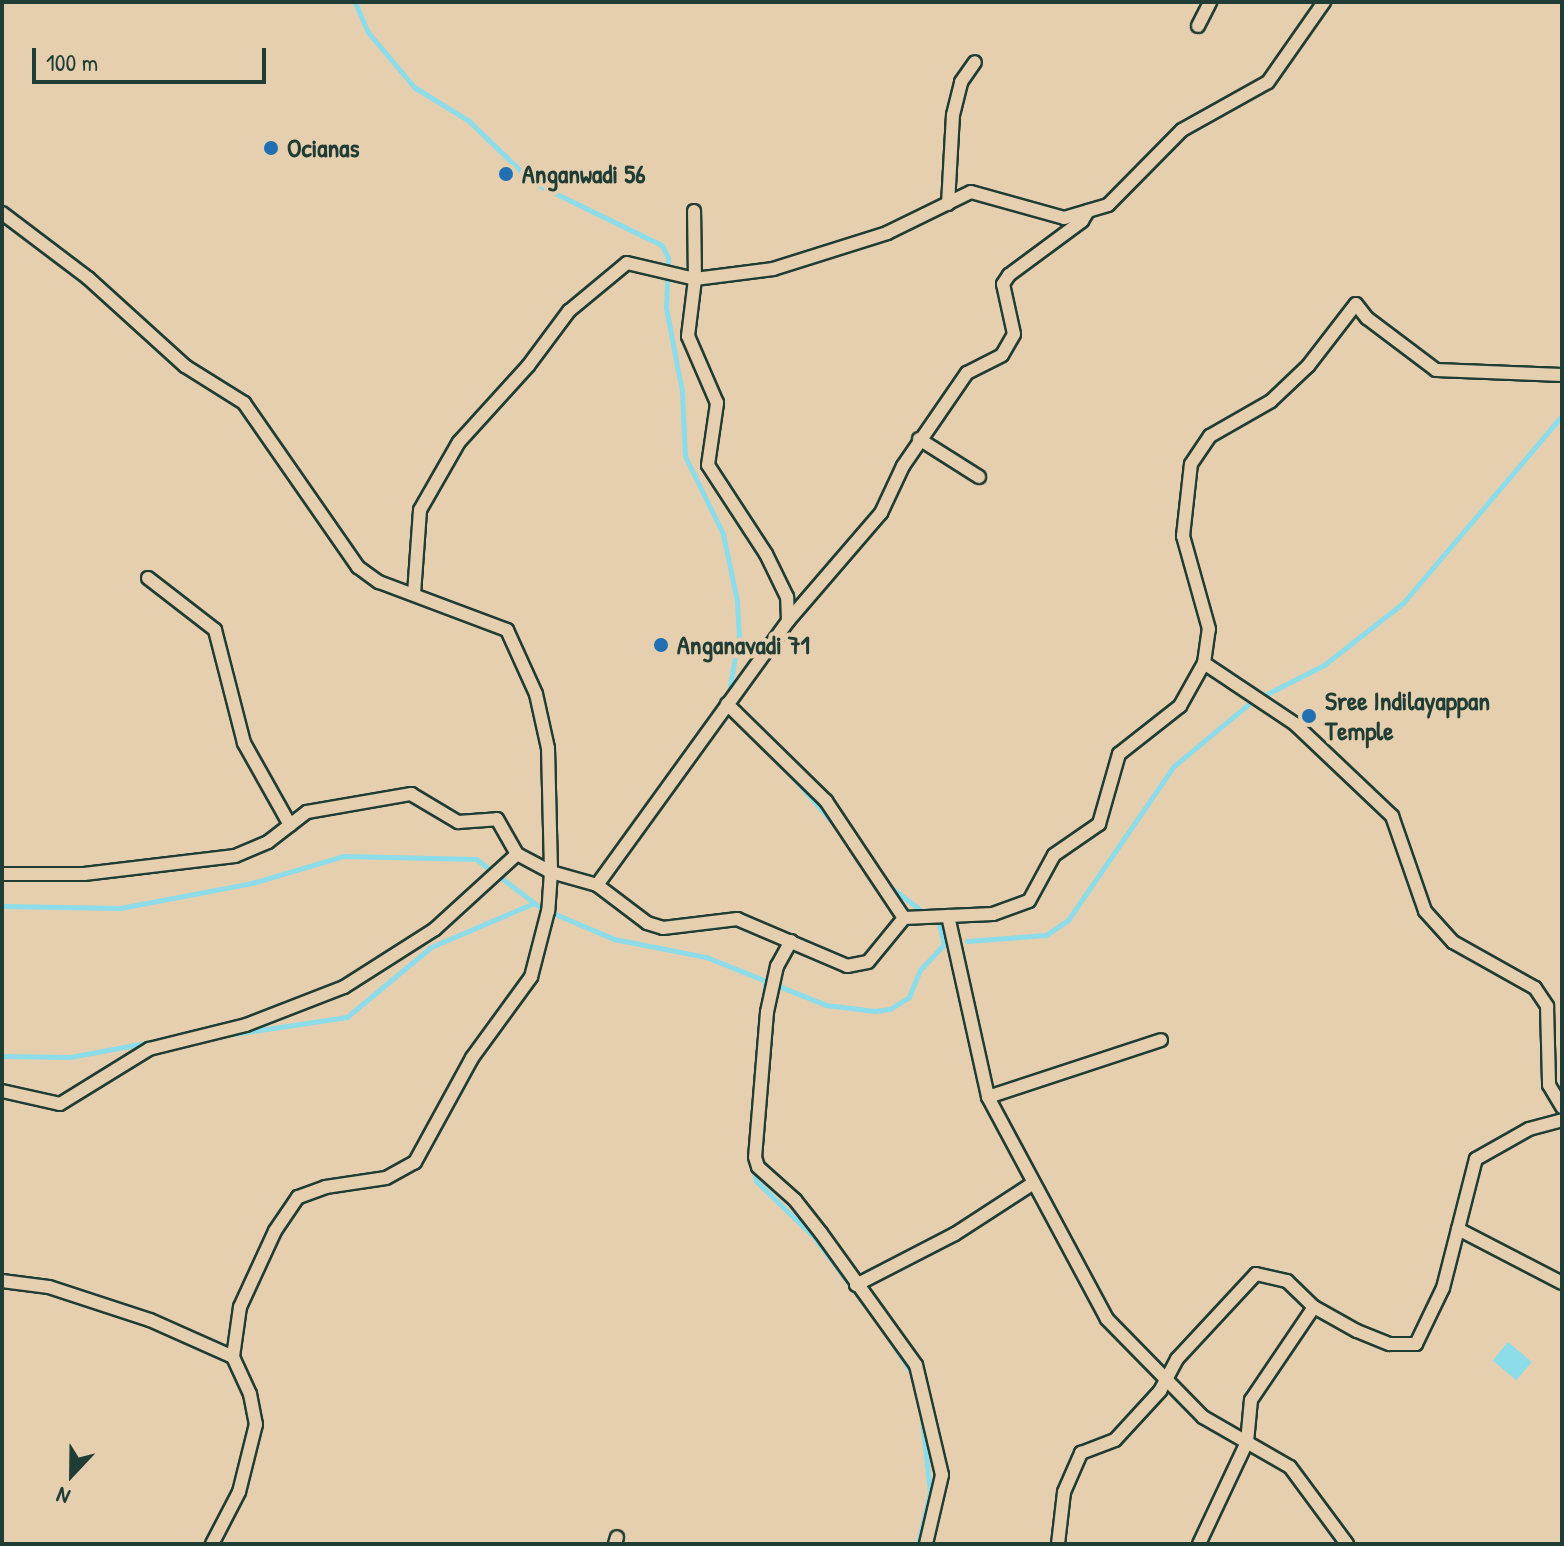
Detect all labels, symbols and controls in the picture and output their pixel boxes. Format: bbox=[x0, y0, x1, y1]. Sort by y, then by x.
scale bar bbox=[36, 32, 270, 82]
text: 100 m bbox=[46, 46, 98, 78]
place label: Ocianas bbox=[287, 132, 360, 164]
marker: Ocianas bbox=[262, 139, 280, 157]
place label: Anganwadi 56 bbox=[522, 158, 645, 190]
marker: Anganwadi 56 bbox=[497, 165, 515, 183]
place label: Anganavadi 71 bbox=[677, 629, 810, 661]
marker: Anganavadi 71 bbox=[652, 636, 670, 654]
place label: Sree Indilayappan Temple bbox=[1325, 685, 1490, 746]
marker: Sree Indilayappan Temple bbox=[1300, 707, 1318, 725]
north arrow bbox=[32, 1434, 112, 1514]
text: N bbox=[52, 1480, 74, 1512]

